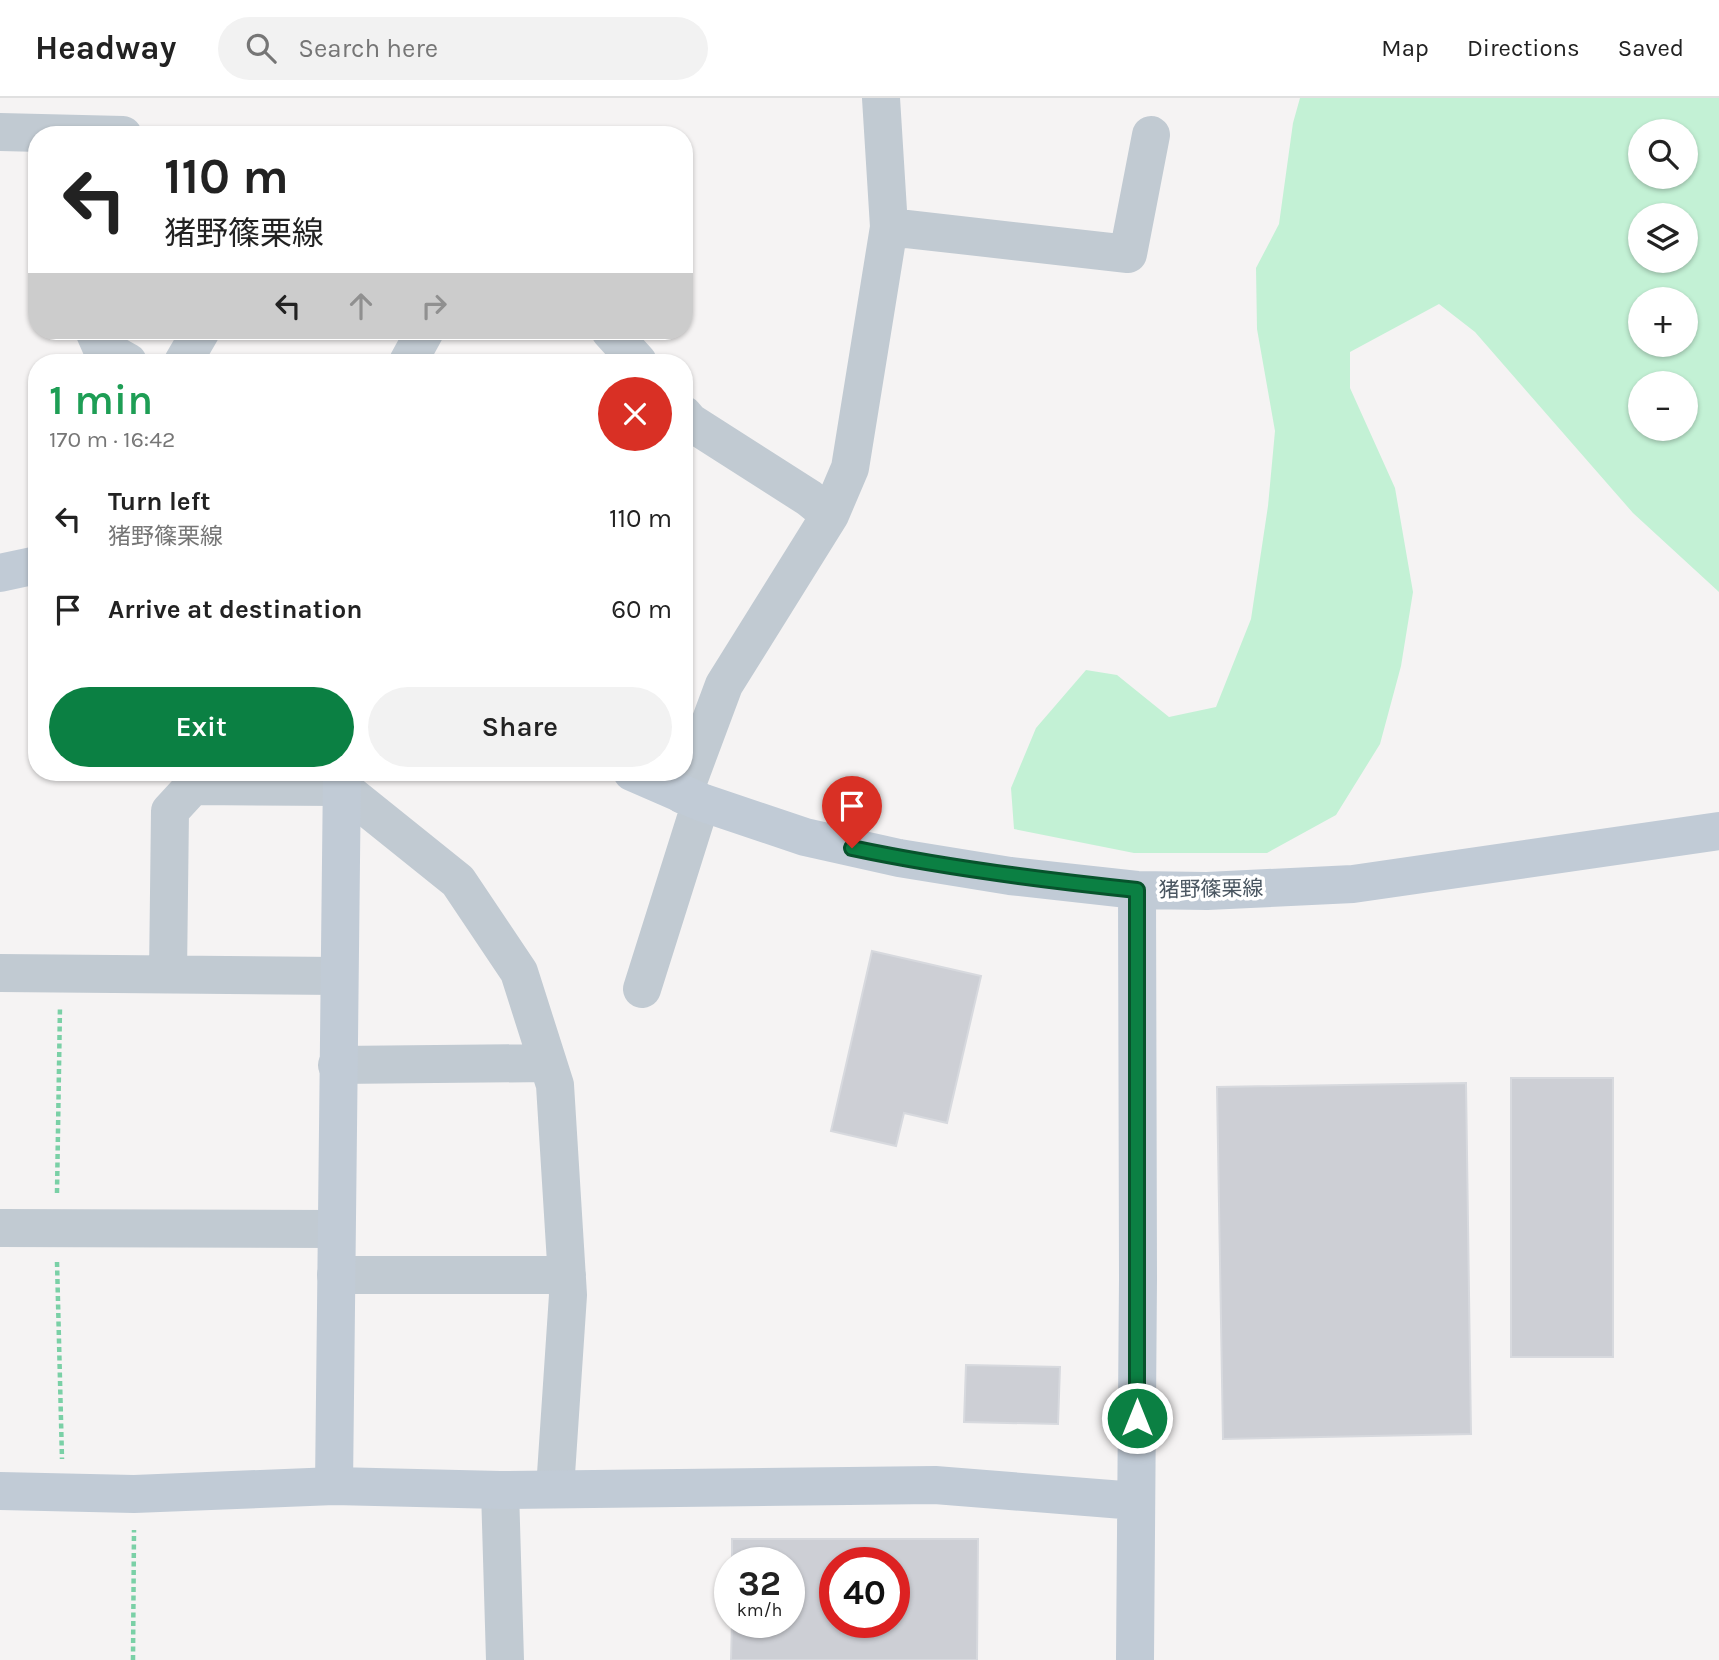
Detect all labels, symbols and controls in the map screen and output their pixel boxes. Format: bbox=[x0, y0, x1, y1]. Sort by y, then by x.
search box bbox=[218, 17, 708, 80]
text: Headway bbox=[35, 29, 176, 67]
icon: search bbox=[242, 29, 280, 67]
text: Search here bbox=[298, 33, 438, 64]
text: Map bbox=[1381, 34, 1429, 62]
text: Directions bbox=[1467, 34, 1580, 62]
text: Saved bbox=[1618, 34, 1684, 62]
map controls bbox=[1628, 119, 1698, 441]
button: search bbox=[1628, 119, 1698, 189]
text: 110 m bbox=[164, 148, 289, 205]
icon: left bbox=[49, 154, 140, 245]
button: layers bbox=[1628, 203, 1698, 273]
text: 猪野篠栗線 bbox=[164, 215, 324, 252]
icon: left bbox=[269, 287, 307, 325]
icon: ahead bbox=[342, 287, 380, 325]
icon: right bbox=[415, 287, 453, 325]
button: + bbox=[1628, 287, 1698, 357]
button: − bbox=[1628, 371, 1698, 441]
text: 1 min bbox=[49, 375, 153, 425]
button: close bbox=[598, 377, 672, 451]
text: 170 m · 16:42 bbox=[49, 426, 175, 453]
text: Turn left bbox=[108, 486, 210, 517]
icon: left bbox=[49, 500, 87, 538]
text: 110 m bbox=[609, 503, 672, 534]
text: 猪野篠栗線 bbox=[108, 523, 223, 550]
icon: arrive bbox=[49, 591, 87, 629]
text: Arrive at destination bbox=[108, 594, 362, 625]
text: 60 m bbox=[611, 594, 672, 625]
button: Exit bbox=[49, 687, 354, 767]
button: Share bbox=[368, 687, 672, 767]
pin bbox=[822, 776, 882, 848]
icon: arrive bbox=[833, 787, 871, 825]
street label: 猪野篠栗線 bbox=[1158, 876, 1264, 902]
position arrow bbox=[1100, 1381, 1174, 1455]
speed limit sign: 40 bbox=[819, 1547, 910, 1638]
text: 32 bbox=[738, 1563, 781, 1604]
text: km/h bbox=[737, 1599, 782, 1621]

